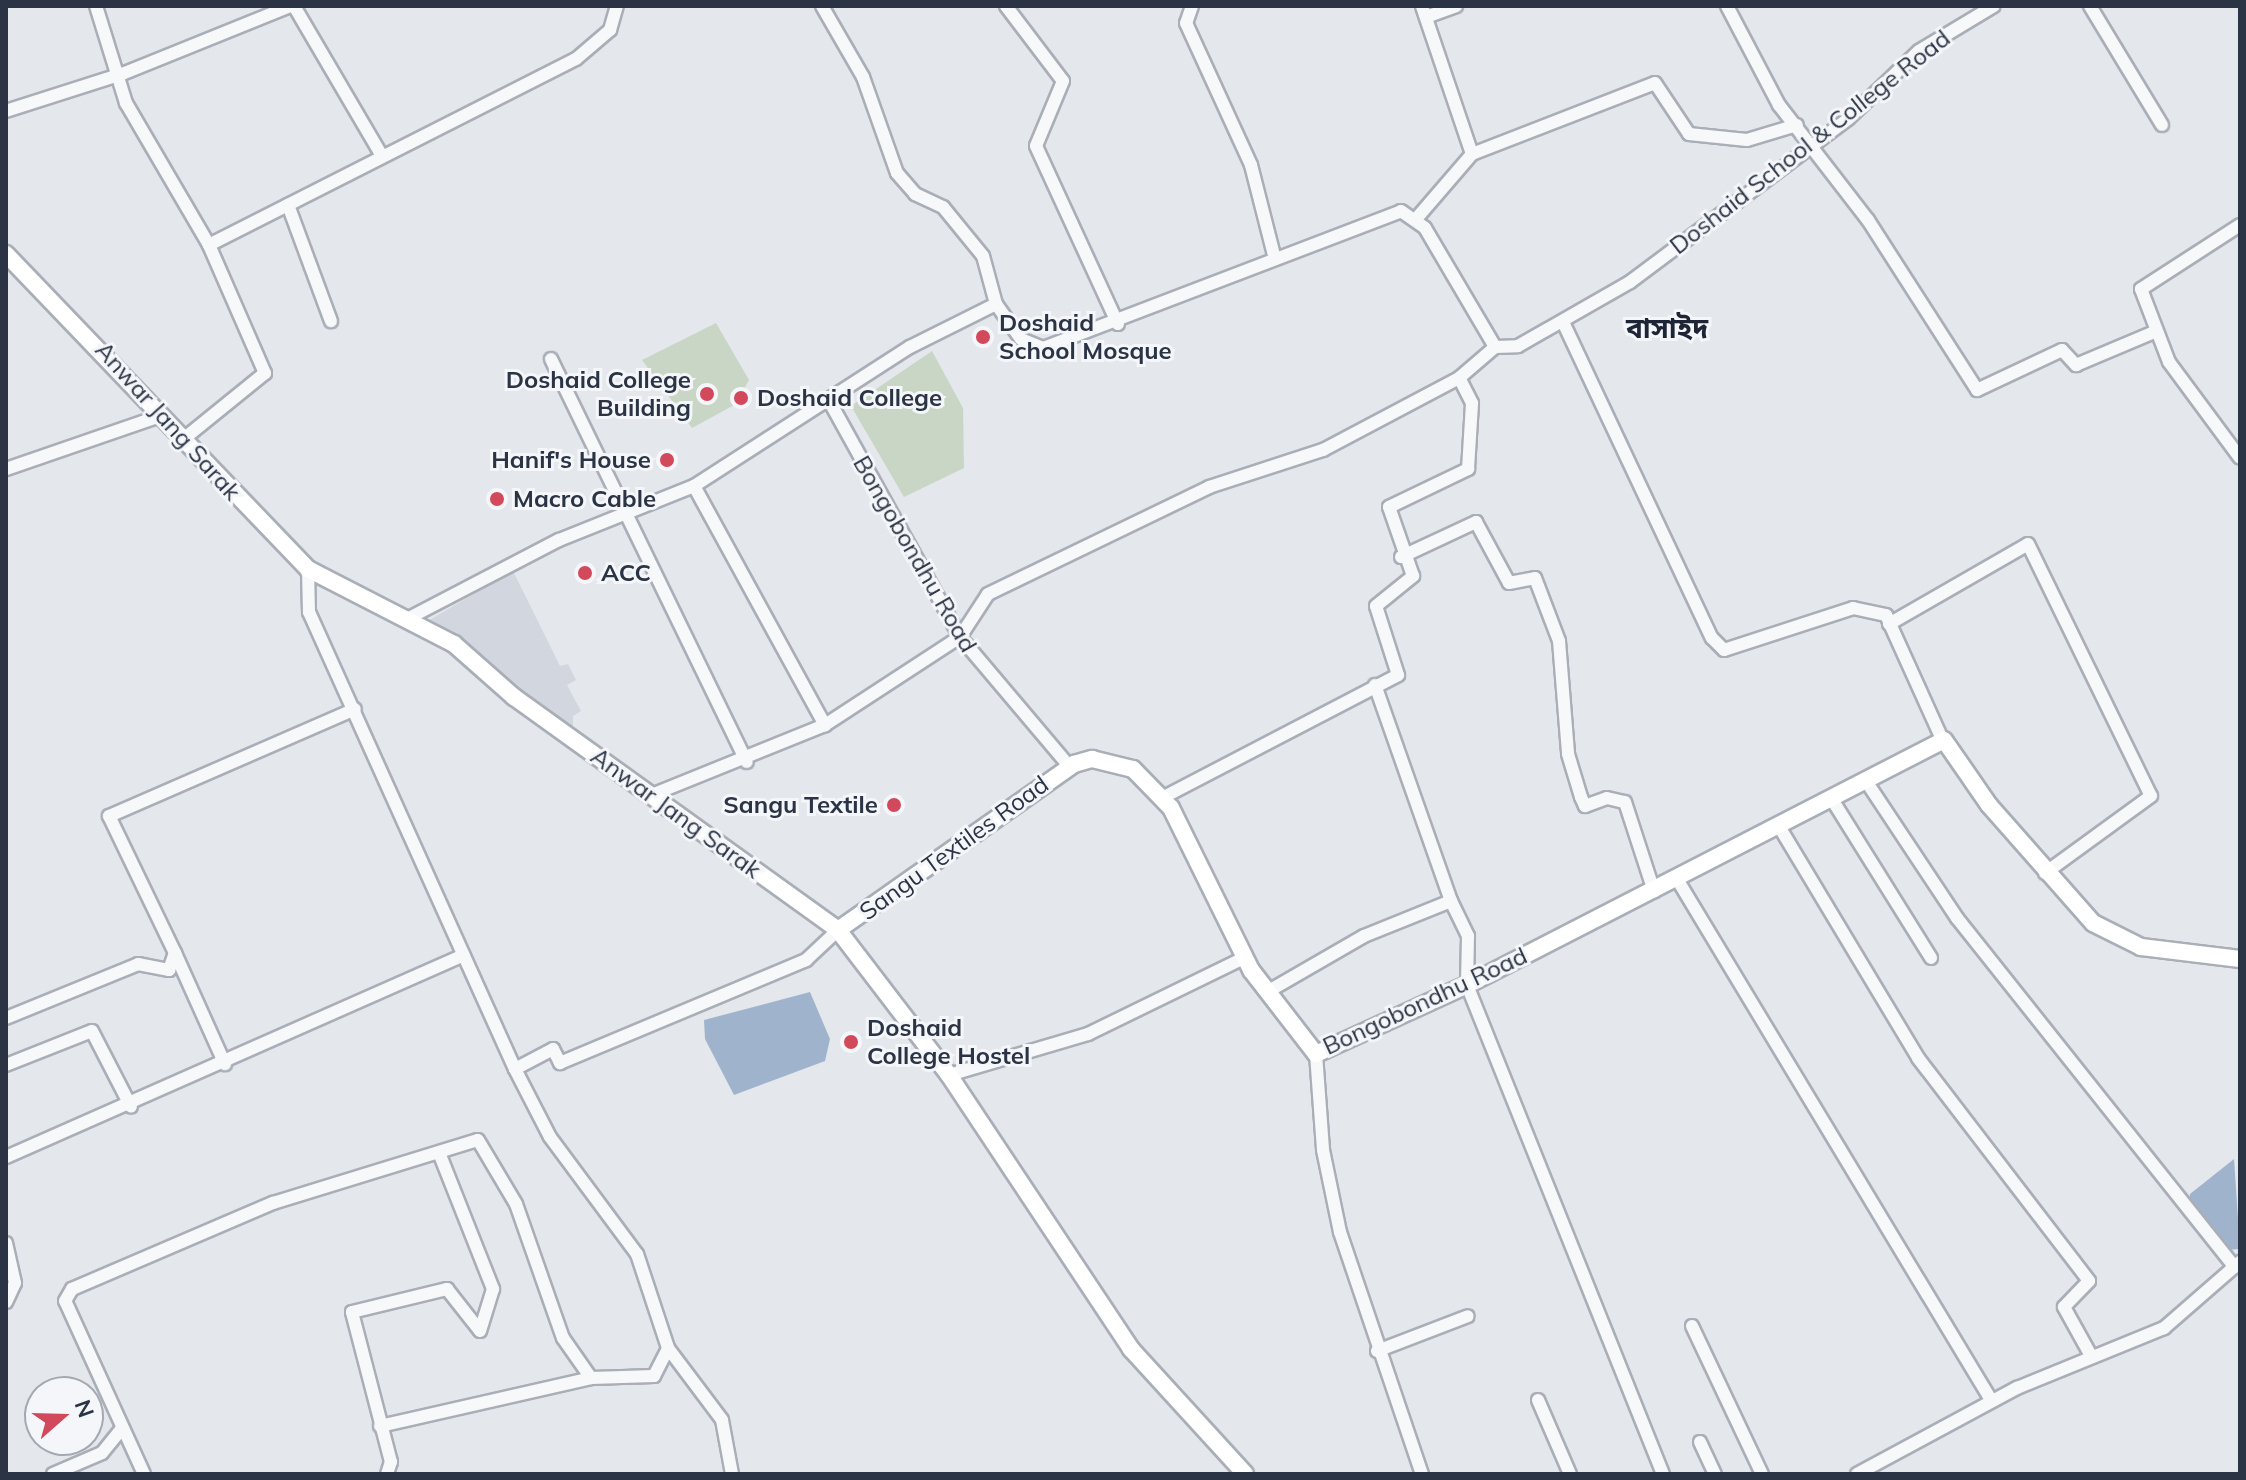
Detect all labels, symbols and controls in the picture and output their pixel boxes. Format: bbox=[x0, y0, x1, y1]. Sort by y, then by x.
street label: Doshaid School & College Road bbox=[1664, 24, 1956, 260]
place label: Doshaid School Mosque bbox=[999, 309, 1172, 365]
district label: বাসাইদ bbox=[1626, 311, 1708, 345]
marker: Doshaid School Mosque bbox=[974, 328, 992, 346]
street label: Anwar Jang Sarak bbox=[89, 336, 247, 506]
place label: Doshaid College Building bbox=[506, 366, 691, 422]
place label: Doshaid College bbox=[757, 384, 942, 412]
marker: Doshaid College Building bbox=[698, 385, 716, 403]
marker: Doshaid College bbox=[732, 389, 750, 407]
place label: Hanif's House bbox=[491, 446, 651, 474]
marker: Hanif's House bbox=[658, 451, 676, 469]
street label: Bongobondhu Road bbox=[847, 451, 983, 657]
place label: Macro Cable bbox=[513, 485, 656, 513]
marker: Macro Cable bbox=[488, 490, 506, 508]
place label: ACC bbox=[601, 559, 651, 587]
marker: ACC bbox=[576, 564, 594, 582]
street label: Anwar Jang Sarak bbox=[585, 742, 767, 884]
street label: Sangu Textiles Road bbox=[854, 770, 1054, 926]
place label: Sangu Textile bbox=[723, 791, 878, 819]
marker: Sangu Textile bbox=[885, 796, 903, 814]
street label: Bongobondhu Road bbox=[1318, 941, 1532, 1061]
place label: Doshaid College Hostel bbox=[867, 1014, 1030, 1070]
marker: Doshaid College Hostel bbox=[842, 1033, 860, 1051]
north arrow bbox=[24, 1376, 104, 1456]
text: N bbox=[69, 1396, 101, 1421]

